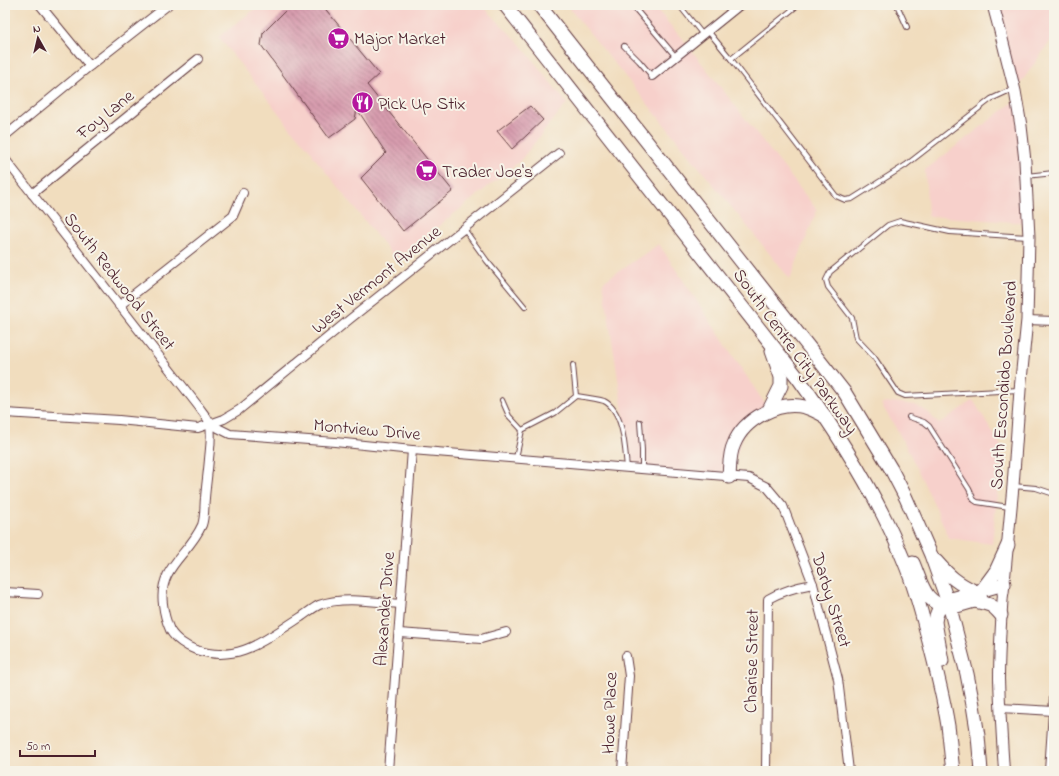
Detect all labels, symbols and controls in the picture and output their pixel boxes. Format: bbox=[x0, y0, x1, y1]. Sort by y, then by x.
north arrow bbox=[18, 18, 58, 58]
text: N bbox=[32, 21, 42, 38]
supermarket icon: Major Market bbox=[325, 25, 351, 51]
place label: Major Market bbox=[354, 27, 446, 53]
street label: Foy Lane bbox=[71, 84, 141, 147]
restaurant icon: Pick Up Stix bbox=[350, 90, 376, 116]
place label: Pick Up Stix bbox=[378, 92, 466, 118]
supermarket icon: Trader Joe's bbox=[414, 158, 440, 184]
place label: Trader Joe's bbox=[442, 160, 533, 186]
street label: South Redwood Street bbox=[56, 208, 181, 357]
street label: West Vermont Avenue bbox=[307, 219, 448, 341]
street label: South Centre City Parkway bbox=[725, 264, 863, 440]
street label: South Escondido Boulevard bbox=[985, 280, 1025, 490]
street label: Montview Drive bbox=[312, 413, 422, 449]
street label: Darby Street bbox=[803, 549, 857, 651]
street label: Alexander Drive bbox=[369, 550, 403, 667]
street label: Charise Street bbox=[739, 609, 767, 713]
street label: Howe Place bbox=[597, 671, 625, 755]
scale bar bbox=[20, 732, 95, 758]
text: 50 m bbox=[26, 738, 50, 756]

